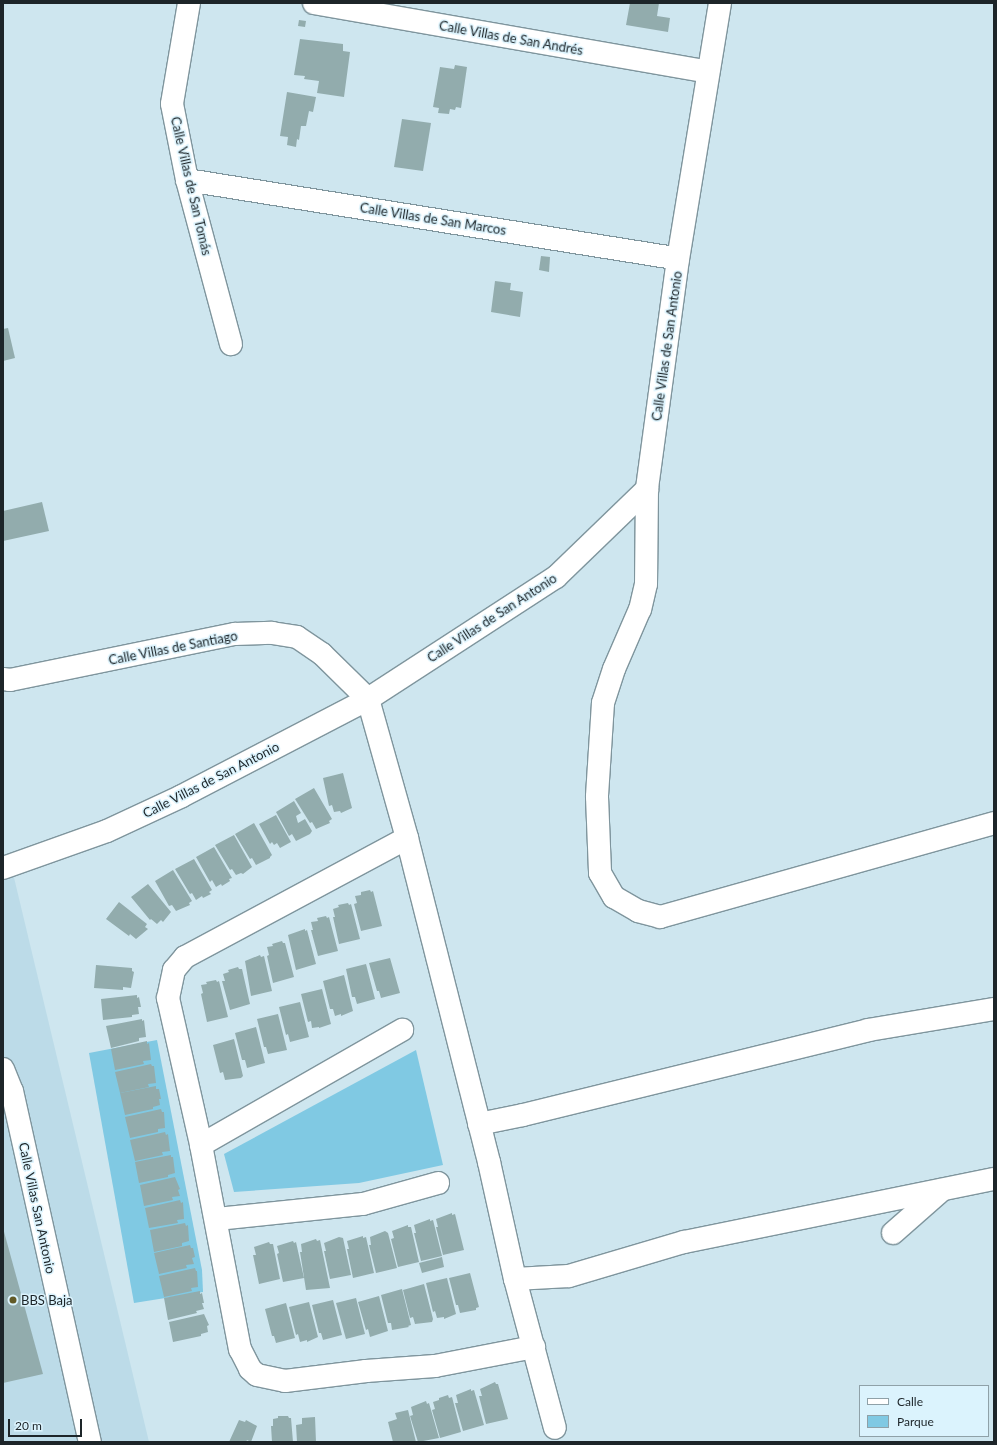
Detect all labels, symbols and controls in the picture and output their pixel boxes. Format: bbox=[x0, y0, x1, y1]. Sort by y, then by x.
street label: Calle Villas de San Andrés bbox=[437, 18, 585, 58]
street label: Calle Villas de San Tomás bbox=[167, 115, 215, 257]
street label: Calle Villas de San Marcos bbox=[359, 200, 507, 238]
street label: Calle Villas de San Antonio bbox=[649, 270, 685, 422]
street label: Calle Villas de San Antonio bbox=[424, 570, 560, 666]
street label: Calle Villas de Santiago bbox=[107, 628, 239, 668]
street label: Calle Villas de San Antonio bbox=[140, 739, 282, 821]
street label: Calle Villas San Antonio bbox=[15, 1141, 59, 1275]
place label: BBS Baja bbox=[21, 1292, 73, 1308]
marker: BBS Baja bbox=[8, 1295, 18, 1305]
legend bbox=[859, 1385, 989, 1437]
text: Calle bbox=[897, 1394, 923, 1409]
scale bar bbox=[10, 1411, 84, 1437]
text: Parque bbox=[897, 1414, 934, 1429]
text: 20 m bbox=[15, 1418, 42, 1433]

